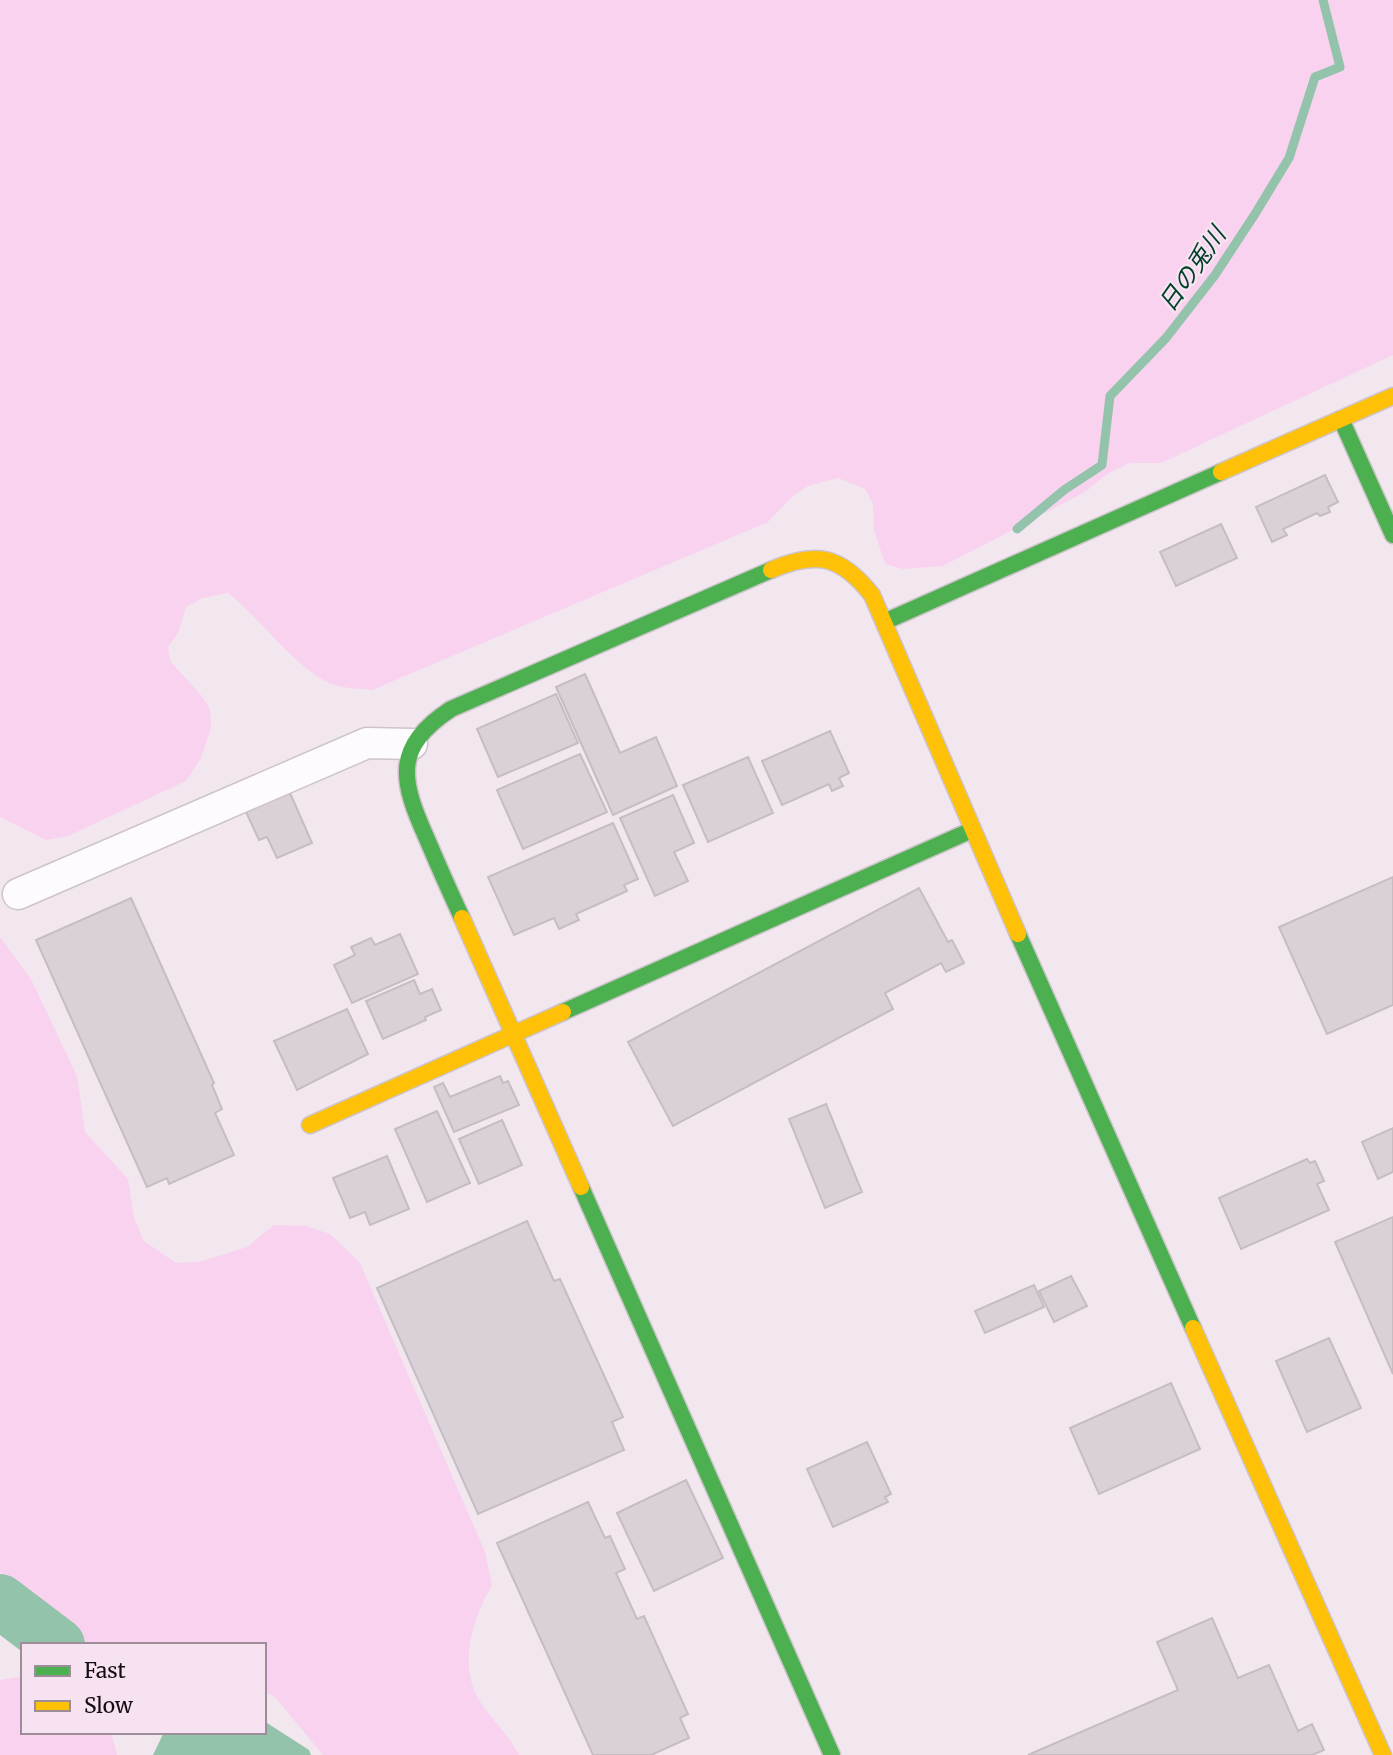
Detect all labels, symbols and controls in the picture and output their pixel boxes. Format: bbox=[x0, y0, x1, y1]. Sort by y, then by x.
water label: 日の兎川 bbox=[1152, 218, 1234, 317]
legend bbox=[21, 1643, 266, 1734]
text: Fast bbox=[84, 1657, 126, 1684]
text: Slow bbox=[84, 1692, 133, 1719]

